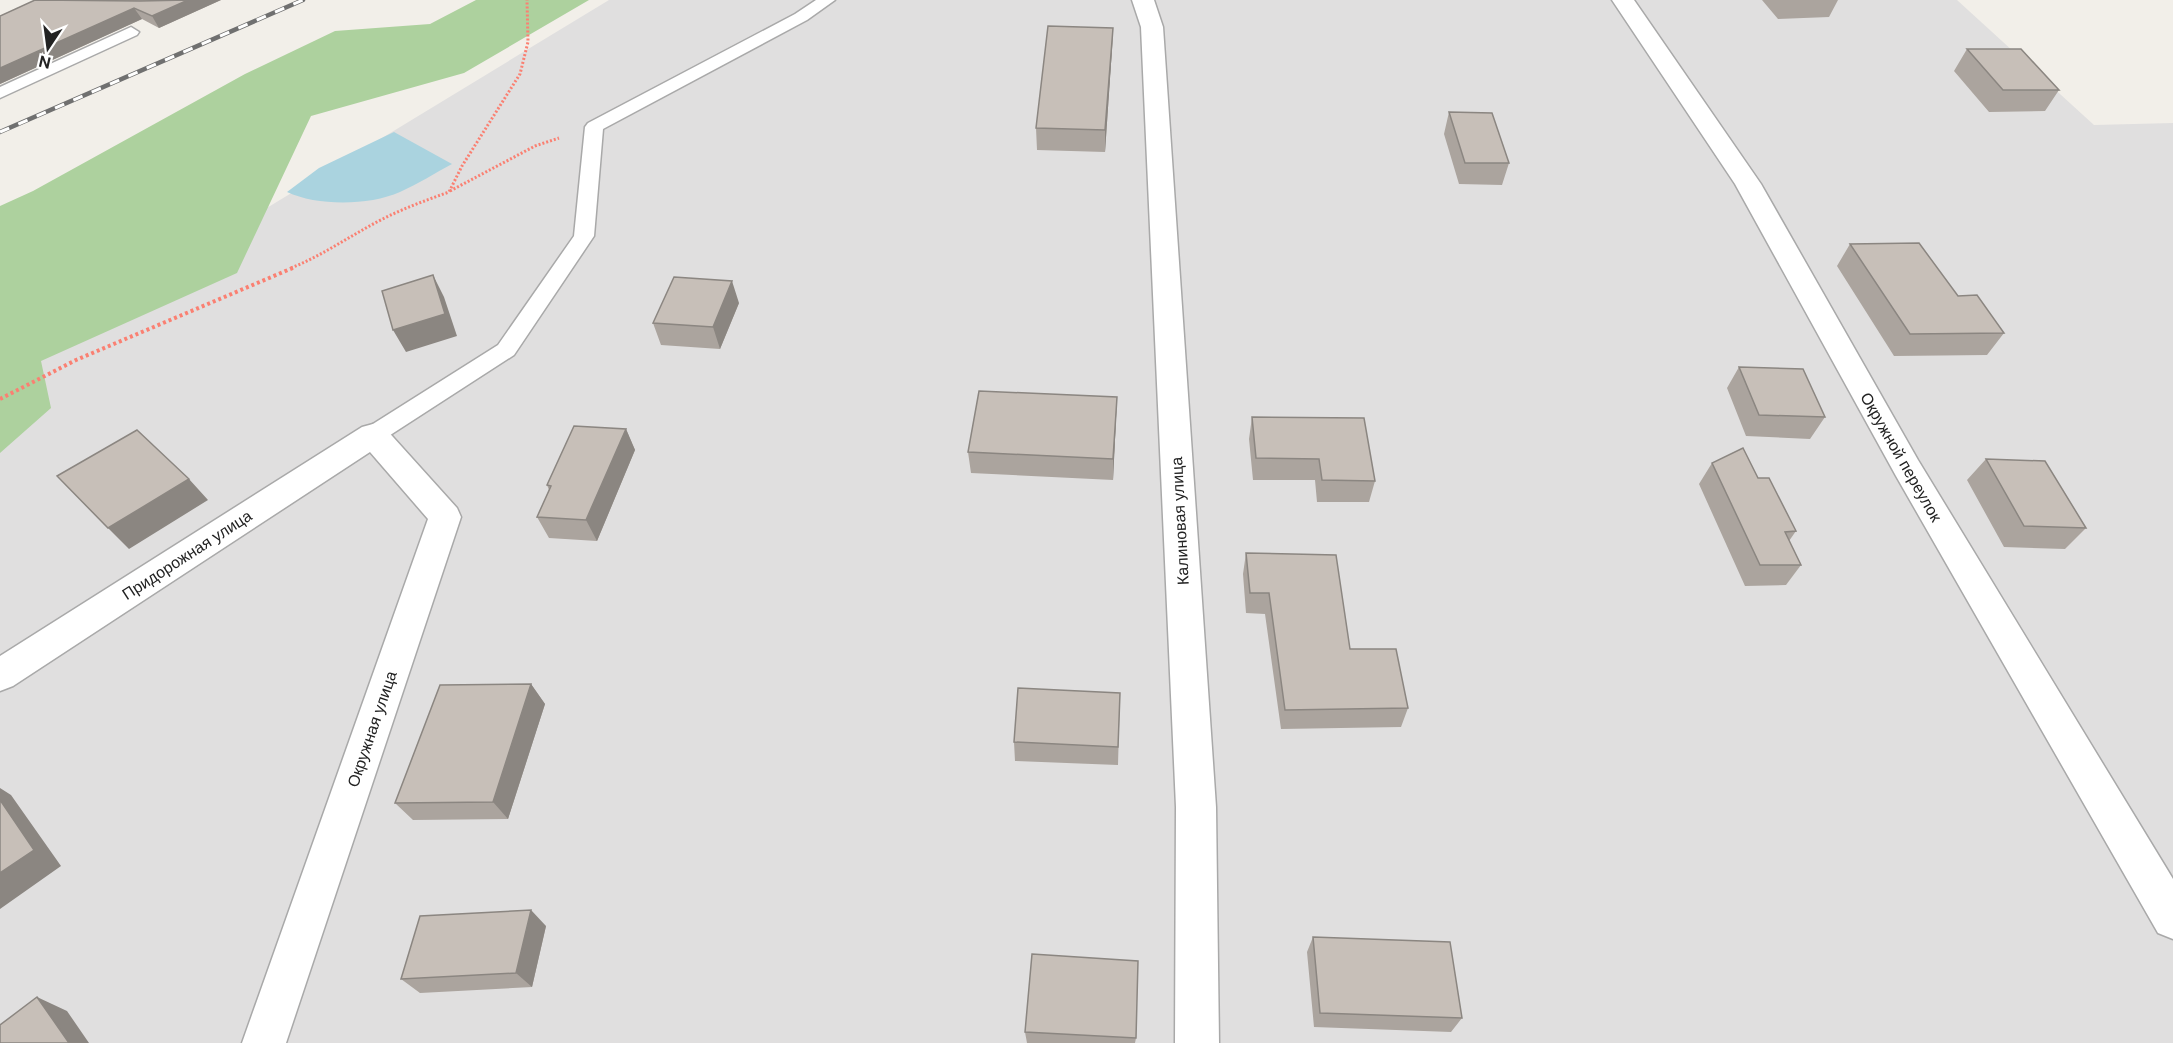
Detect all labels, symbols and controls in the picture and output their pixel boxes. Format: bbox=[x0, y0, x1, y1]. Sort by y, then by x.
north arrow bbox=[18, 18, 78, 78]
text: N bbox=[37, 51, 53, 74]
street label: Окружной переулок bbox=[1855, 388, 1947, 526]
street label: Калиновая улица bbox=[1166, 456, 1194, 586]
street label: Придорожная улица bbox=[118, 505, 256, 605]
street label: Окружная улица bbox=[342, 668, 402, 790]

